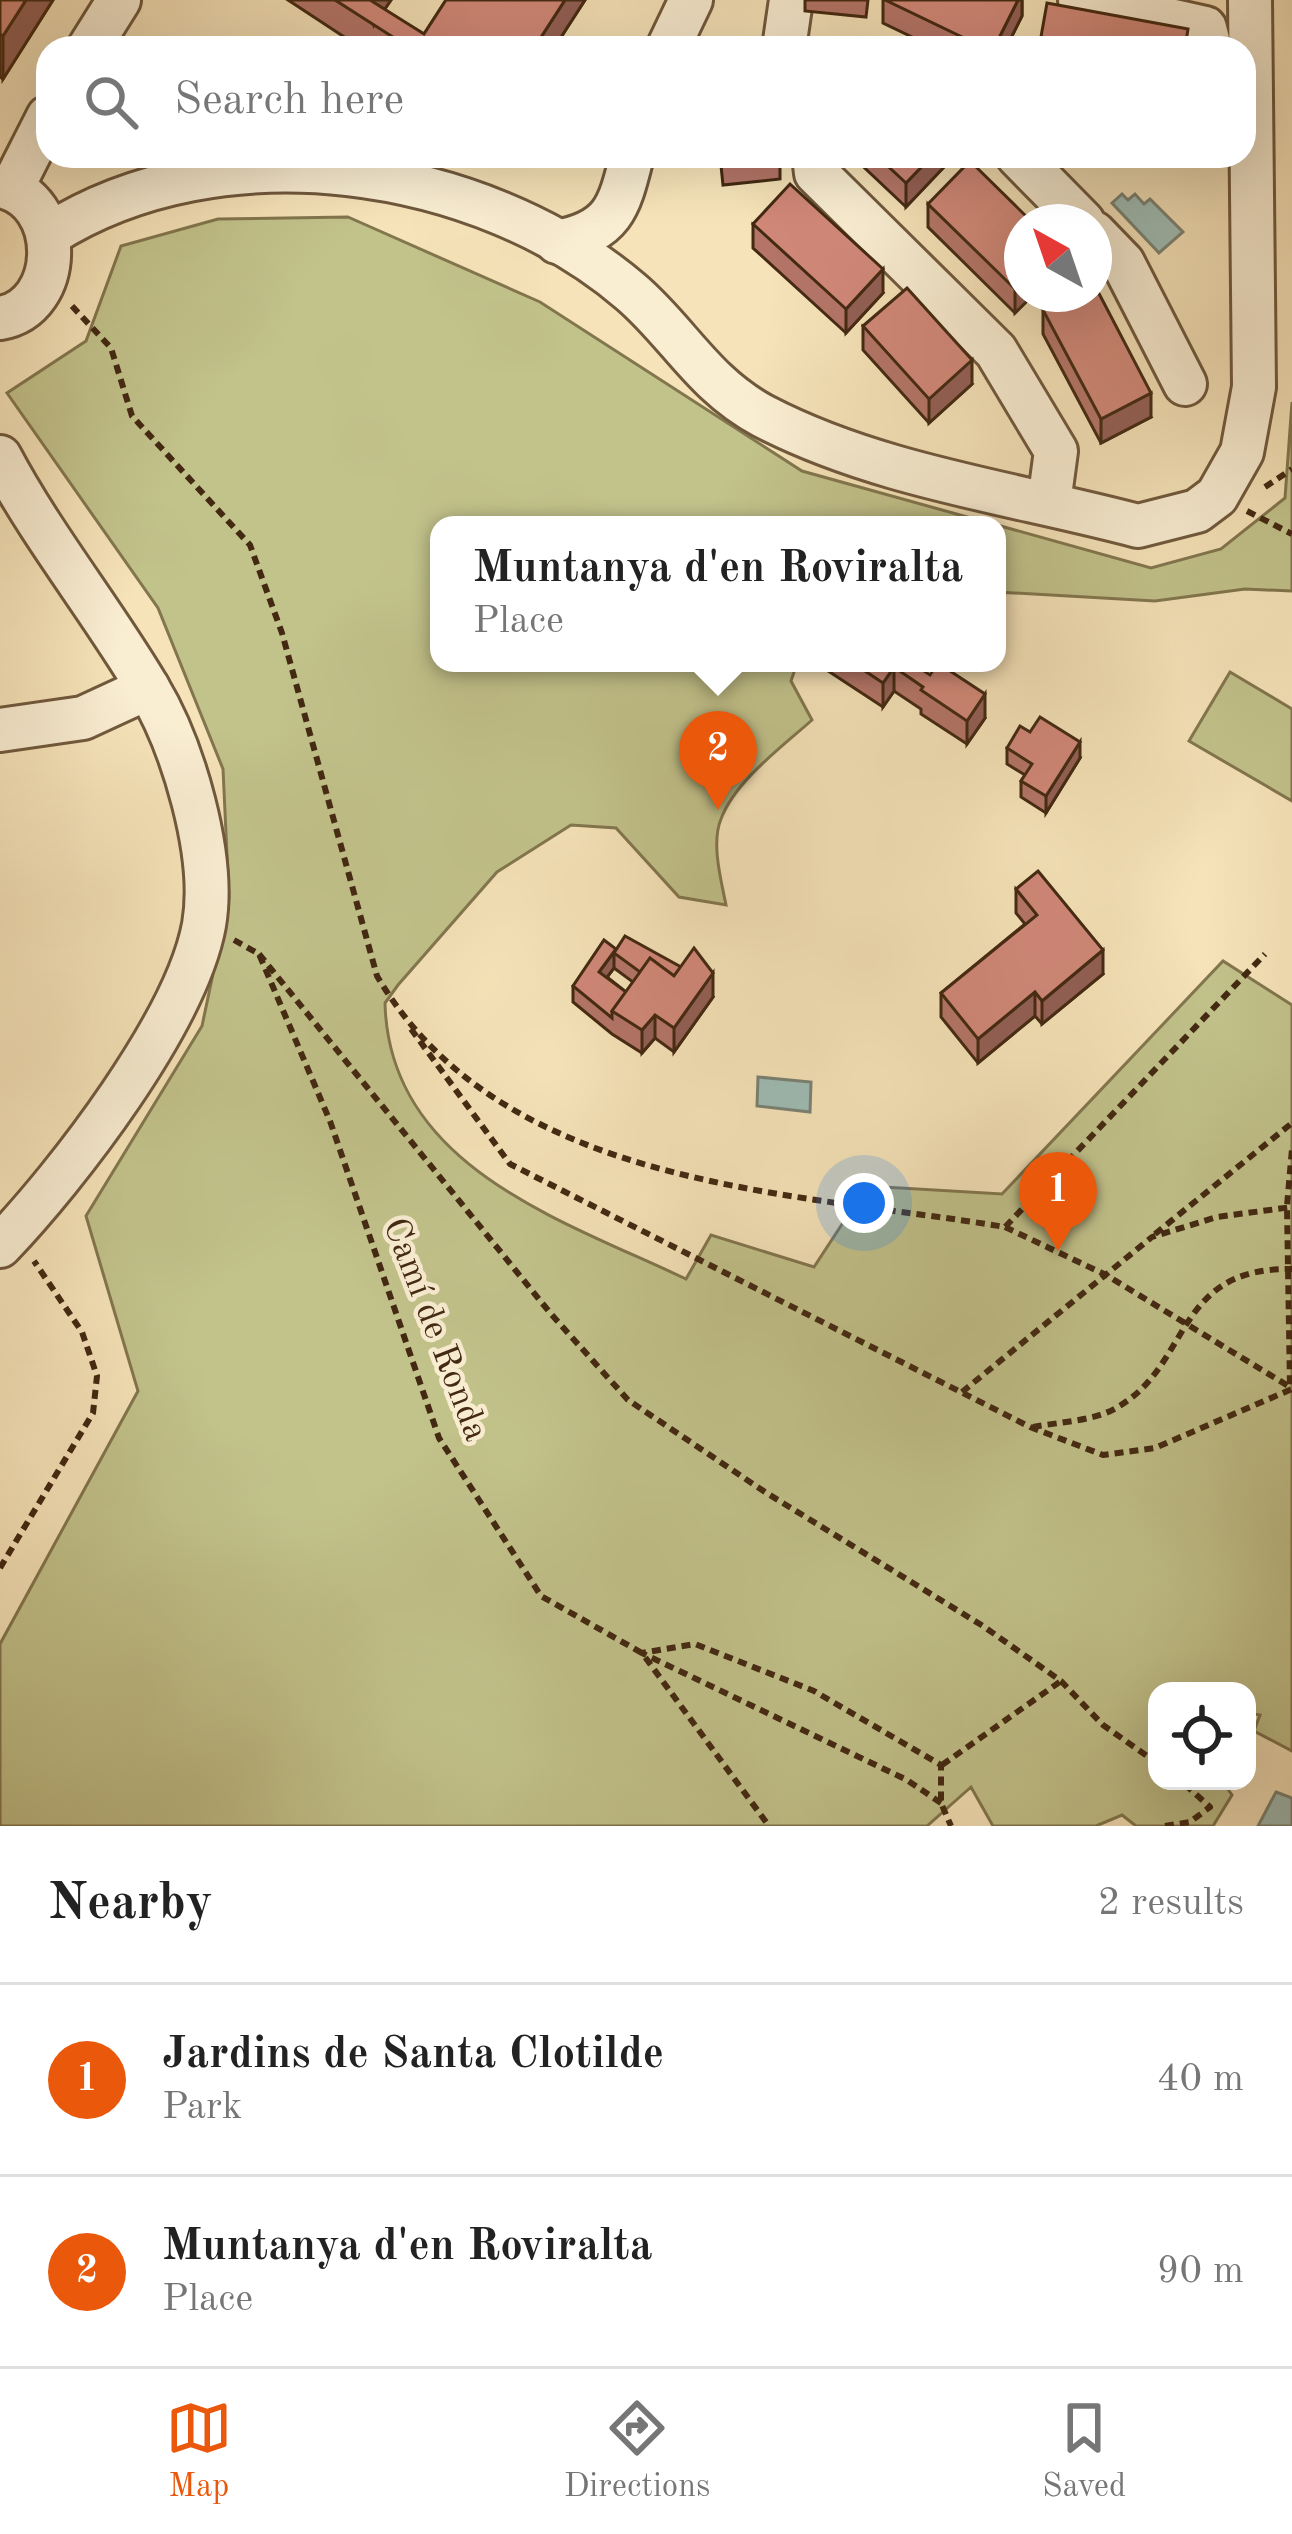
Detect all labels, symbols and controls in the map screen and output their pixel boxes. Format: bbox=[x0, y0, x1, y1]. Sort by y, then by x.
search box bbox=[36, 36, 1256, 168]
icon: search bbox=[78, 69, 144, 135]
text: Search here bbox=[174, 79, 404, 124]
north arrow bbox=[1004, 204, 1112, 312]
popup bbox=[430, 516, 1006, 672]
text: Muntanya d'en Roviralta bbox=[473, 547, 963, 592]
text: Place bbox=[473, 602, 564, 641]
pin: 2 bbox=[679, 711, 757, 810]
pin: 1 bbox=[1019, 1152, 1097, 1251]
your location bbox=[834, 1173, 894, 1233]
street label: Camí de Ronda bbox=[375, 1214, 493, 1447]
map controls bbox=[1148, 1682, 1256, 1790]
button: locate bbox=[1148, 1682, 1256, 1790]
text: Nearby bbox=[48, 1879, 213, 1930]
text: 2 results bbox=[1098, 1884, 1244, 1923]
text: Jardins de Santa Clotilde bbox=[162, 2033, 664, 2078]
text: 1 bbox=[76, 2060, 98, 2099]
text: 40 m bbox=[1157, 2060, 1244, 2099]
text: Park bbox=[162, 2088, 242, 2127]
text: Muntanya d'en Roviralta bbox=[162, 2225, 653, 2270]
text: 2 bbox=[76, 2252, 98, 2291]
text: 90 m bbox=[1157, 2252, 1244, 2291]
text: Place bbox=[162, 2280, 253, 2319]
tab: Map bbox=[166, 2395, 232, 2508]
tab: Directions bbox=[564, 2395, 710, 2508]
tab: Saved bbox=[1042, 2395, 1126, 2508]

